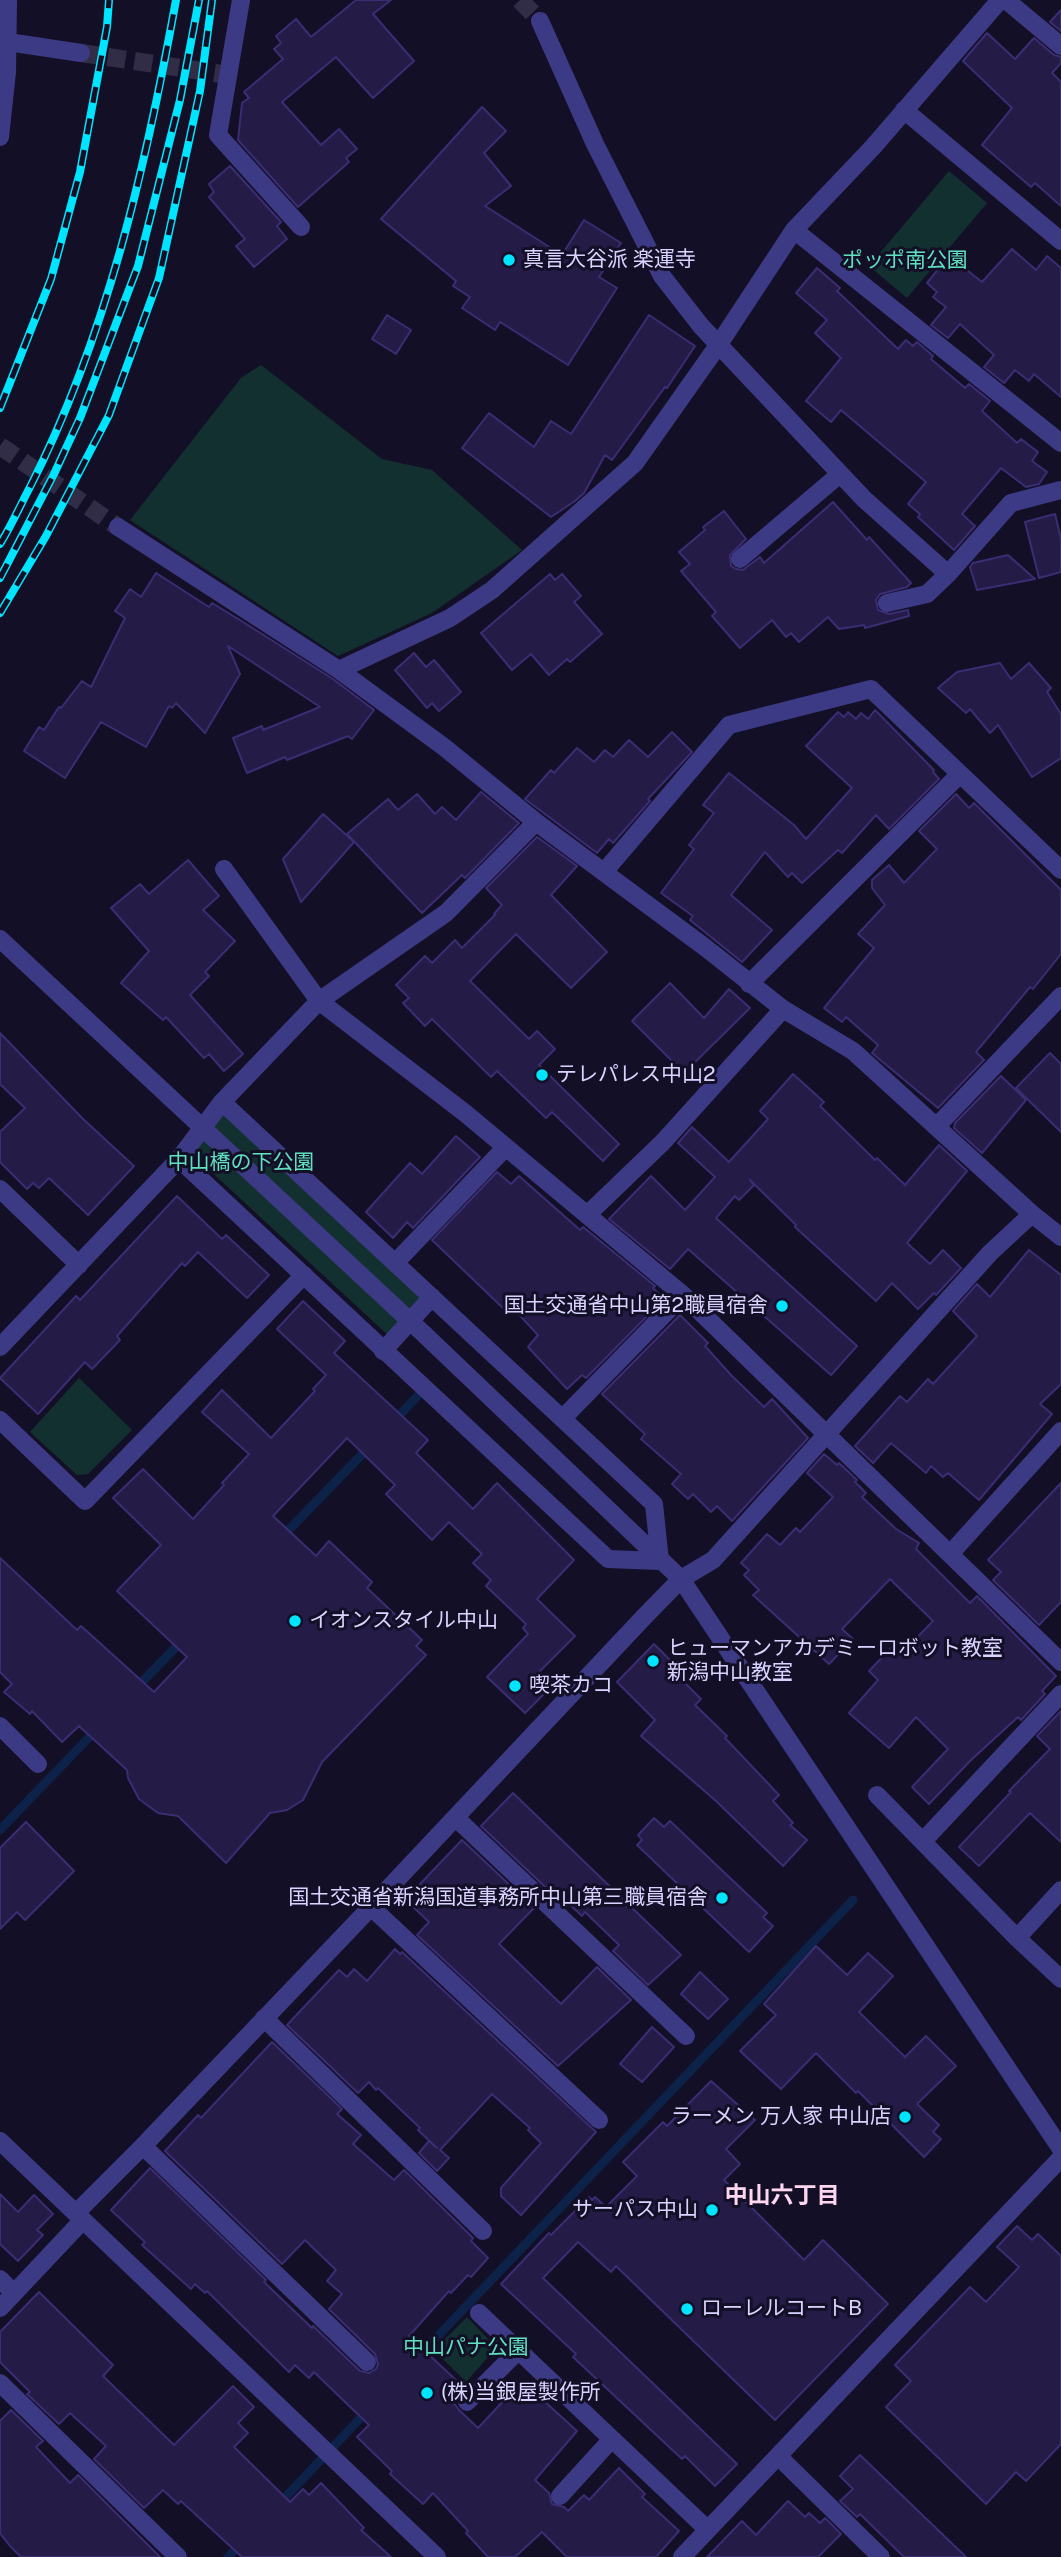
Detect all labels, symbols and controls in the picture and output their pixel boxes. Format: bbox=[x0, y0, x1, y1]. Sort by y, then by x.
place label: 真言大谷派 楽運寺 bbox=[523, 247, 696, 273]
park label: ポッポ南公園 bbox=[842, 248, 968, 274]
marker: 真言大谷派 楽運寺 bbox=[501, 252, 517, 268]
place label: テレパレス中山2 bbox=[556, 1062, 716, 1088]
marker: テレパレス中山2 bbox=[534, 1067, 550, 1083]
park label: 中山橋の下公園 bbox=[168, 1150, 314, 1176]
place label: 国土交通省中山第2職員宿舎 bbox=[503, 1293, 768, 1319]
marker: 国土交通省中山第2職員宿舎 bbox=[774, 1298, 790, 1314]
place label: イオンスタイル中山 bbox=[309, 1608, 498, 1634]
marker: イオンスタイル中山 bbox=[287, 1613, 303, 1629]
place label: ヒューマンアカデミーロボット教室 新潟中山教室 bbox=[667, 1636, 1003, 1686]
marker: ヒューマンアカデミーロボット教室 新潟中山教室 bbox=[645, 1653, 661, 1669]
place label: 喫茶カコ bbox=[529, 1673, 613, 1699]
marker: 喫茶カコ bbox=[507, 1678, 523, 1694]
place label: 国土交通省新潟国道事務所中山第三職員宿舎 bbox=[288, 1885, 708, 1911]
marker: 国土交通省新潟国道事務所中山第三職員宿舎 bbox=[714, 1890, 730, 1906]
place label: ラーメン 万人家 中山店 bbox=[671, 2104, 891, 2130]
marker: ラーメン 万人家 中山店 bbox=[897, 2109, 913, 2125]
district label: 中山六丁目 bbox=[725, 2182, 839, 2210]
place label: サーパス中山 bbox=[572, 2197, 698, 2223]
marker: サーパス中山 bbox=[704, 2202, 720, 2218]
place label: ローレルコートB bbox=[701, 2296, 862, 2322]
marker: ローレルコートB bbox=[679, 2301, 695, 2317]
park label: 中山パナ公園 bbox=[403, 2335, 529, 2361]
place label: (株)当銀屋製作所 bbox=[441, 2380, 601, 2406]
marker: (株)当銀屋製作所 bbox=[419, 2385, 435, 2401]

